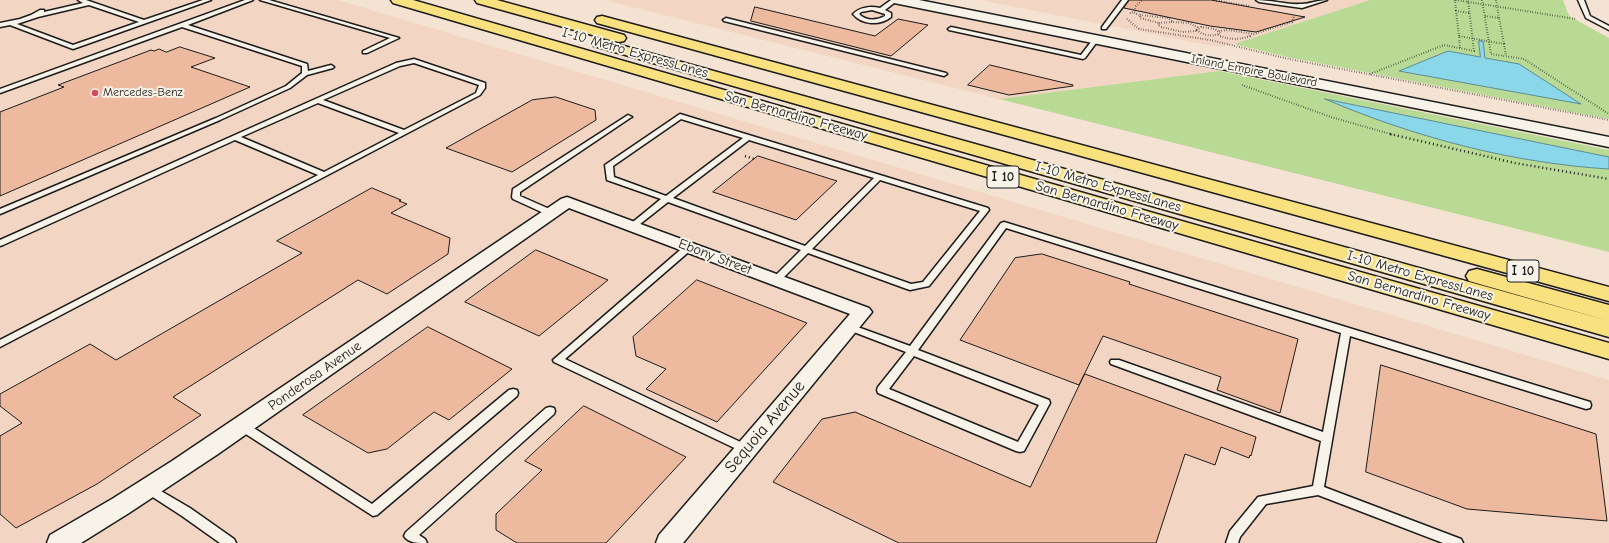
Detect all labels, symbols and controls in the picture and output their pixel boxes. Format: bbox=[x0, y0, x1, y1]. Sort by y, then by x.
street label: I-10 Metro ExpressLanes bbox=[560, 24, 710, 82]
street label: Inland Empire Boulevard bbox=[1190, 52, 1318, 90]
place label: Mercedes-Benz bbox=[103, 86, 183, 100]
marker: Mercedes-Benz bbox=[90, 88, 100, 98]
street label: San Bernardino Freeway bbox=[722, 88, 870, 144]
street label: I-10 Metro ExpressLanes bbox=[1033, 158, 1183, 216]
road number: I 10 bbox=[987, 166, 1019, 188]
street label: San Bernardino Freeway bbox=[1033, 178, 1181, 234]
street label: Ebony Street bbox=[676, 235, 754, 279]
street label: I-10 Metro ExpressLanes bbox=[1345, 247, 1495, 305]
road number: I 10 bbox=[1507, 260, 1539, 282]
street label: San Bernardino Freeway bbox=[1345, 268, 1493, 324]
street label: Ponderosa Avenue bbox=[265, 338, 365, 414]
street label: Sequoia Avenue bbox=[720, 377, 810, 477]

